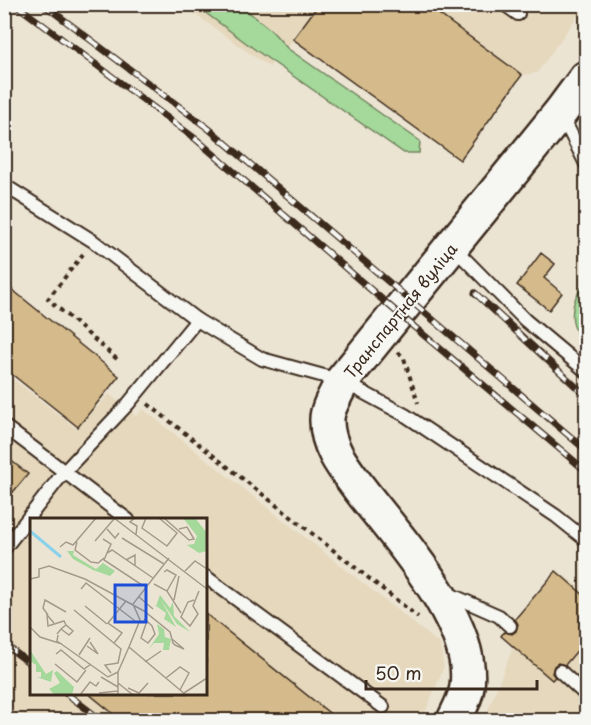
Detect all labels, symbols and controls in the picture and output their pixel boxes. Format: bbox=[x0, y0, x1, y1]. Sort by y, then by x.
street label: Транспартная вуліца bbox=[338, 237, 462, 383]
inset map bbox=[30, 518, 207, 695]
scale bar bbox=[366, 653, 537, 691]
text: 50 m bbox=[375, 659, 422, 686]

